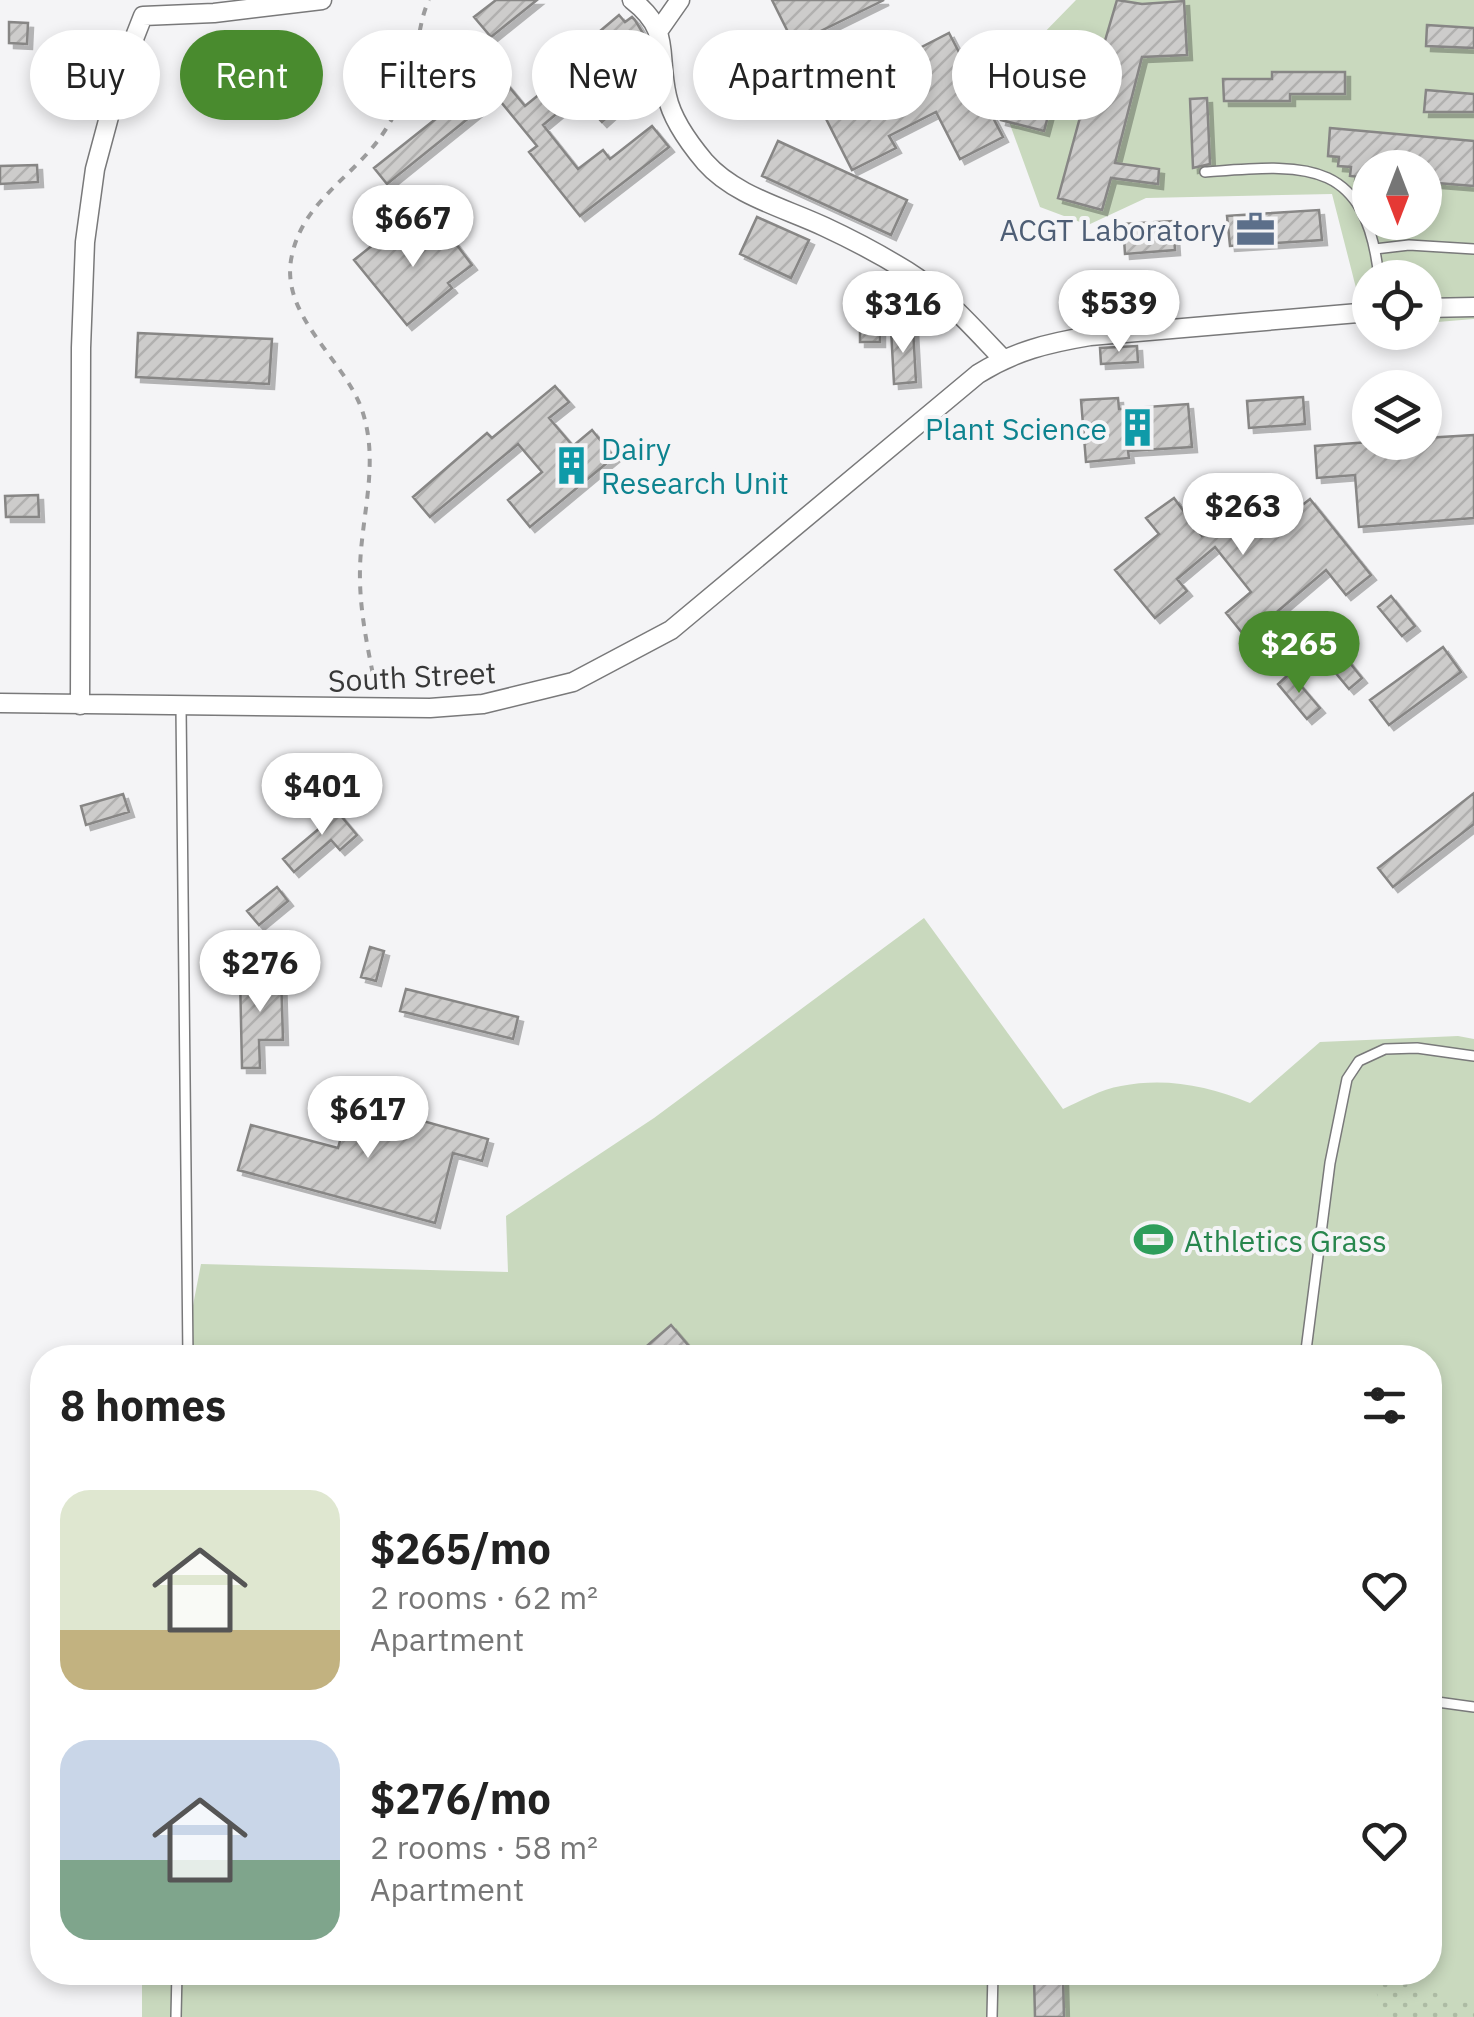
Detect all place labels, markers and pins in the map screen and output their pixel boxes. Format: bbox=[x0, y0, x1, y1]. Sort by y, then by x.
pin: $667 bbox=[354, 185, 472, 270]
office icon: ACGT Laboratory bbox=[1235, 208, 1277, 250]
place label: ACGT Laboratory bbox=[999, 210, 1226, 249]
pin: $539 bbox=[1060, 270, 1178, 355]
pin: $316 bbox=[844, 271, 962, 356]
building icon: Plant Science bbox=[1116, 407, 1158, 449]
place label: Plant Science bbox=[925, 409, 1107, 448]
place label: Dairy Research Unit bbox=[601, 429, 789, 502]
building icon: Dairy Research Unit bbox=[550, 444, 592, 486]
pin: $263 bbox=[1184, 473, 1302, 558]
pin: $265 bbox=[1240, 611, 1358, 696]
pin: $401 bbox=[263, 753, 381, 838]
pin: $276 bbox=[201, 930, 319, 1015]
pin: $617 bbox=[309, 1076, 427, 1161]
sports icon: Athletics Grass bbox=[1133, 1219, 1175, 1261]
place label: Athletics Grass bbox=[1184, 1221, 1387, 1260]

